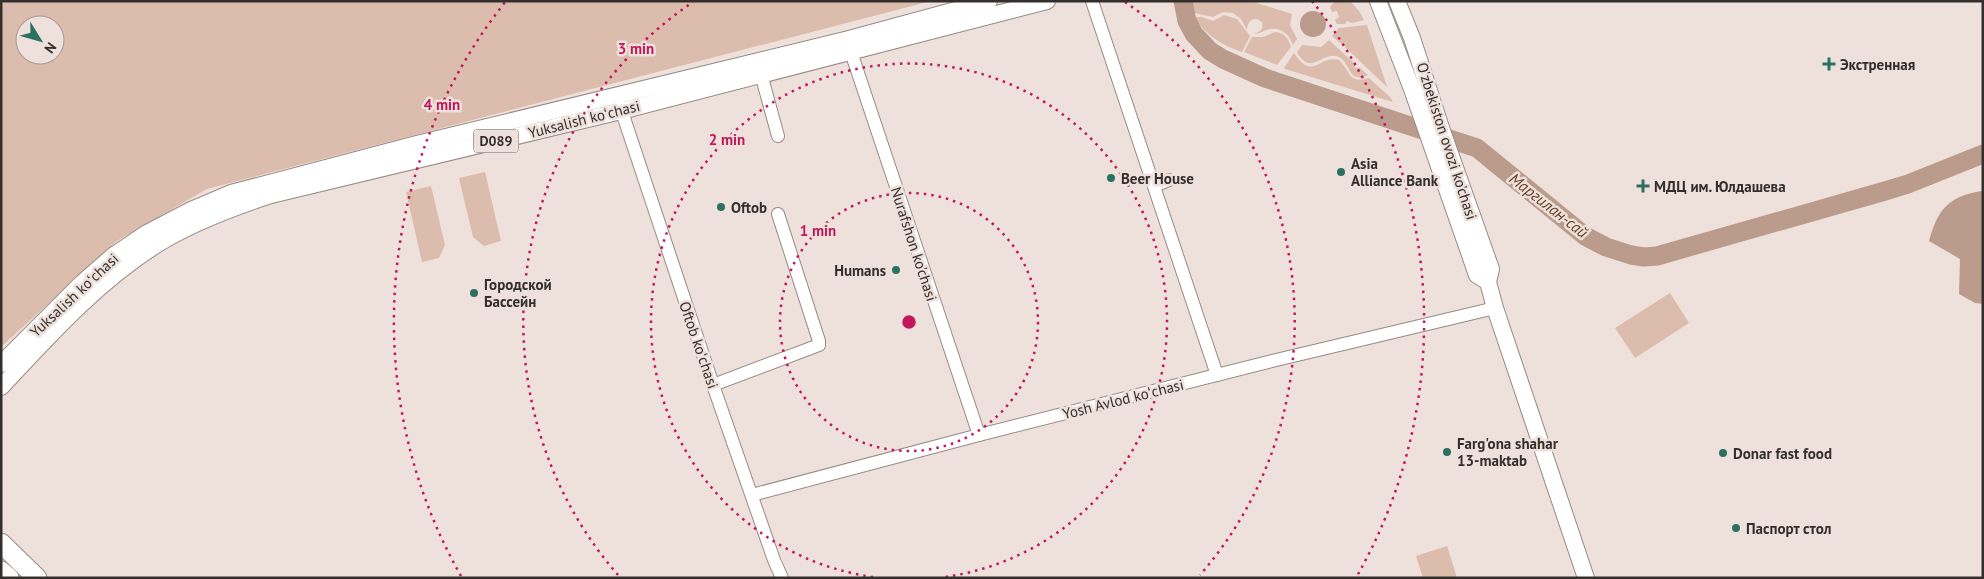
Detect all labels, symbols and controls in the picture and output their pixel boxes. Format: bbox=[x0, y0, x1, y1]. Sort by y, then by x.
north arrow bbox=[15, 15, 65, 65]
text: N bbox=[40, 39, 60, 57]
text: 3 min bbox=[618, 39, 654, 58]
place label: Экстренная bbox=[1840, 55, 1915, 74]
marker: Экстренная bbox=[1822, 57, 1836, 71]
street label: O'zbekiston ovozi ko'chasi bbox=[1413, 60, 1481, 222]
text: 4 min bbox=[424, 95, 460, 114]
street label: Yuksalish koʻchasi bbox=[526, 96, 642, 142]
road number: D089 bbox=[474, 130, 518, 152]
text: 2 min bbox=[709, 130, 745, 149]
place label: Asia Alliance Bank bbox=[1351, 154, 1439, 190]
marker: Asia Alliance Bank bbox=[1335, 166, 1347, 178]
water label: Маргилан-сай bbox=[1506, 168, 1592, 242]
place label: Beer House bbox=[1121, 169, 1194, 188]
marker: Beer House bbox=[1105, 172, 1117, 184]
place label: МДЦ им. Юлдашева bbox=[1654, 177, 1786, 196]
marker: МДЦ им. Юлдашева bbox=[1636, 179, 1650, 193]
street label: Nurafshon ko'chasi bbox=[887, 184, 941, 304]
place label: Oftob bbox=[731, 198, 767, 217]
marker: Oftob bbox=[715, 201, 727, 213]
text: 1 min bbox=[800, 221, 836, 240]
street label: Yuksalish koʻchasi bbox=[26, 249, 122, 341]
place label: Humans bbox=[834, 261, 886, 280]
marker: Humans bbox=[890, 264, 902, 276]
place label: Городской Бассейн bbox=[484, 275, 552, 311]
marker: Городской Бассейн bbox=[468, 287, 480, 299]
street label: Oftob koʻchasi bbox=[675, 299, 723, 391]
centre of rings bbox=[900, 313, 918, 331]
street label: Yosh Avlod koʻchasi bbox=[1060, 375, 1186, 423]
place label: Farg'ona shahar 13-maktab bbox=[1457, 434, 1559, 470]
place label: Donar fast food bbox=[1733, 444, 1832, 463]
marker: Farg'ona shahar 13-maktab bbox=[1441, 446, 1453, 458]
marker: Donar fast food bbox=[1717, 447, 1729, 459]
place label: Паспорт стол bbox=[1746, 519, 1831, 538]
marker: Паспорт стол bbox=[1730, 522, 1742, 534]

